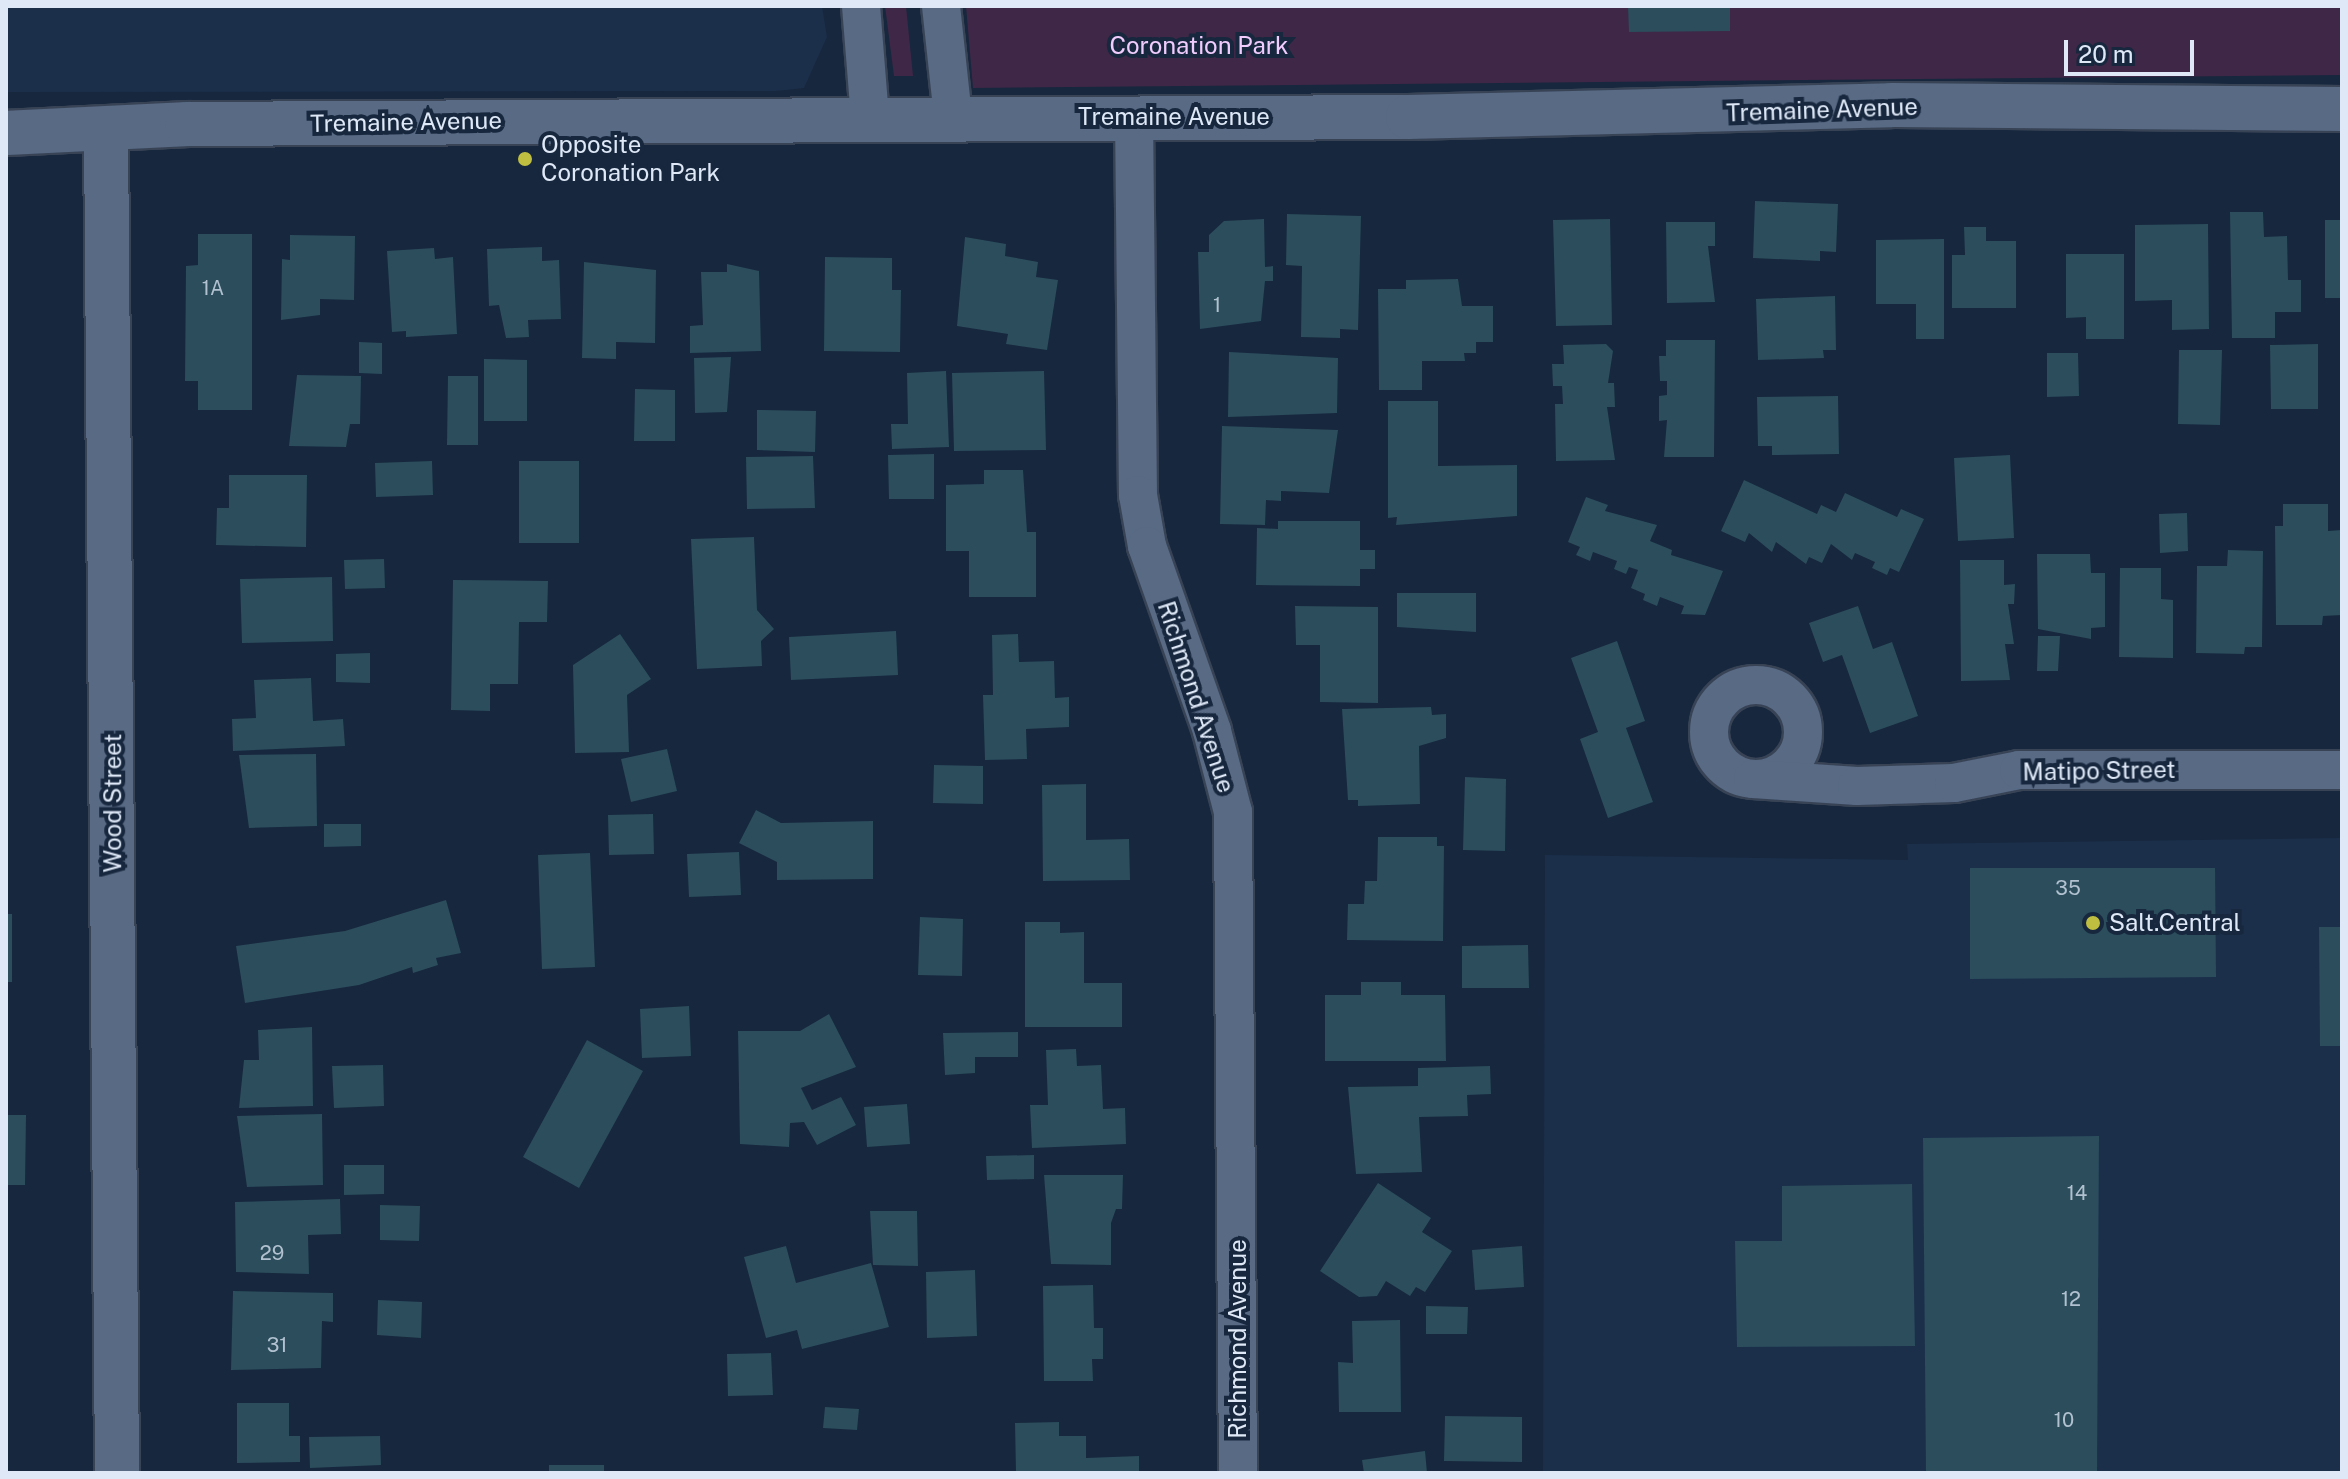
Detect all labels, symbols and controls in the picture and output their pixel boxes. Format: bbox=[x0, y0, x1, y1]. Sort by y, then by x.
scale bar bbox=[2068, 24, 2198, 74]
park label: Coronation Park bbox=[1109, 32, 1289, 60]
text: 20 m bbox=[2078, 40, 2134, 68]
street label: Tremaine Avenue bbox=[1726, 92, 1918, 128]
street label: Tremaine Avenue bbox=[1078, 103, 1270, 131]
street label: Tremaine Avenue bbox=[310, 106, 502, 138]
place label: Opposite Coronation Park bbox=[541, 131, 720, 187]
marker: Opposite Coronation Park bbox=[516, 150, 534, 168]
house number: 1A bbox=[202, 276, 224, 300]
house number: 1 bbox=[1213, 293, 1221, 317]
street label: Richmond Avenue bbox=[1151, 598, 1241, 796]
street label: Wood Street bbox=[99, 733, 127, 873]
street label: Matipo Street bbox=[2022, 755, 2176, 787]
house number: 35 bbox=[2055, 876, 2081, 900]
place label: Salt.Central bbox=[2109, 909, 2241, 937]
marker: Salt.Central bbox=[2084, 914, 2102, 932]
house number: 14 bbox=[2067, 1181, 2087, 1205]
street label: Richmond Avenue bbox=[1224, 1239, 1252, 1439]
house number: 29 bbox=[260, 1241, 284, 1265]
house number: 12 bbox=[2061, 1287, 2081, 1311]
house number: 31 bbox=[267, 1333, 287, 1357]
house number: 10 bbox=[2054, 1408, 2074, 1432]

